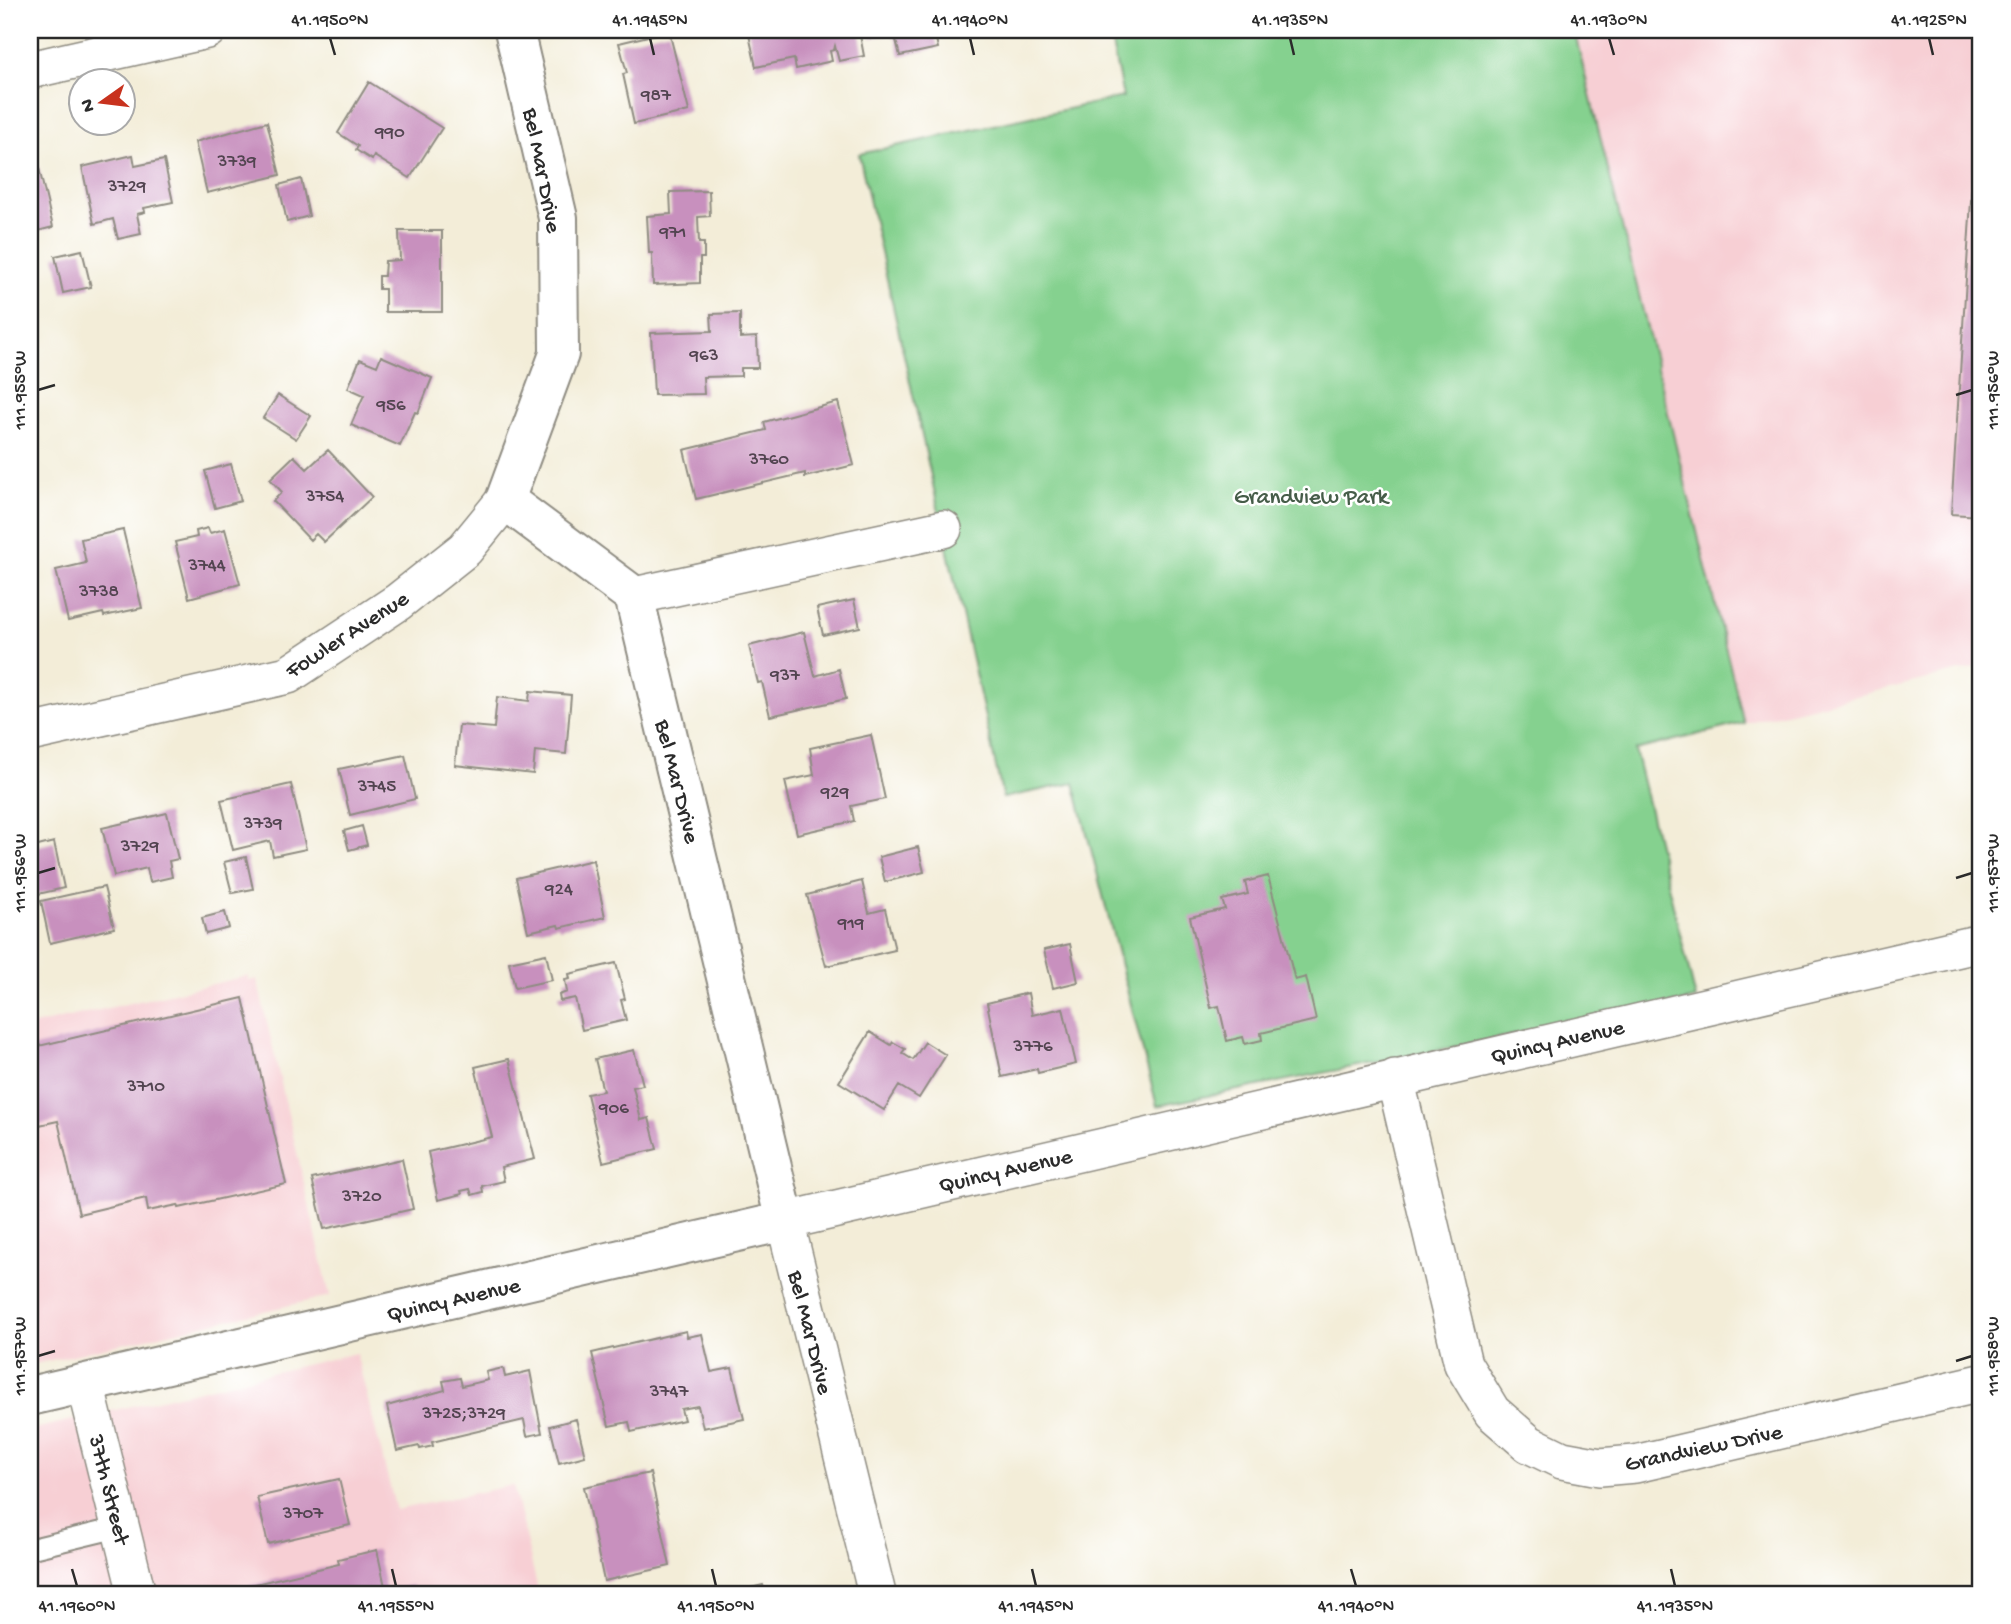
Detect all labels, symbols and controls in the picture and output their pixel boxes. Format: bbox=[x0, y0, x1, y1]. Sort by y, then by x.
text: 41.1950°N bbox=[291, 11, 369, 32]
text: 41.1945°N bbox=[612, 11, 688, 32]
text: 41.1940°N bbox=[932, 11, 1008, 32]
text: 41.1935°N bbox=[1252, 11, 1328, 32]
text: 41.1930°N bbox=[1570, 11, 1648, 32]
text: 41.1925°N bbox=[1891, 11, 1967, 32]
north arrow bbox=[66, 66, 136, 136]
house number: 987 bbox=[640, 85, 672, 108]
text: N bbox=[76, 96, 102, 114]
street label: Bel Mar Drive bbox=[515, 105, 566, 236]
house number: 990 bbox=[374, 122, 405, 145]
house number: 3739 bbox=[216, 151, 257, 174]
house number: 3729 bbox=[107, 176, 147, 199]
house number: 971 bbox=[658, 222, 687, 245]
house number: 963 bbox=[688, 345, 719, 368]
text: 111.955°W bbox=[11, 351, 32, 430]
text: 111.956°W bbox=[1984, 351, 2005, 430]
house number: 956 bbox=[375, 395, 406, 418]
house number: 3760 bbox=[748, 449, 789, 472]
park label: Grandview Park bbox=[1234, 485, 1391, 512]
house number: 3754 bbox=[305, 486, 344, 509]
house number: 3744 bbox=[187, 555, 226, 578]
house number: 3738 bbox=[78, 581, 119, 604]
street label: Fowler Avenue bbox=[280, 586, 415, 686]
house number: 937 bbox=[769, 665, 801, 688]
street label: Bel Mar Drive bbox=[647, 716, 704, 848]
house number: 3745 bbox=[357, 776, 396, 799]
house number: 929 bbox=[820, 782, 850, 805]
house number: 3739 bbox=[242, 813, 283, 836]
text: 111.956°W bbox=[11, 834, 32, 913]
text: 111.957°W bbox=[1984, 834, 2005, 913]
house number: 3729 bbox=[120, 836, 160, 859]
house number: 924 bbox=[544, 879, 573, 902]
house number: 919 bbox=[837, 913, 865, 936]
street label: Quincy Avenue bbox=[1489, 1015, 1628, 1072]
house number: 3776 bbox=[1012, 1036, 1053, 1059]
house number: 3710 bbox=[126, 1076, 165, 1099]
house number: 906 bbox=[598, 1098, 629, 1121]
street label: Quincy Avenue bbox=[937, 1144, 1076, 1201]
house number: 3720 bbox=[341, 1186, 382, 1209]
street label: Bel Mar Drive bbox=[780, 1267, 837, 1399]
street label: Quincy Avenue bbox=[385, 1273, 524, 1330]
text: 111.958°W bbox=[1984, 1316, 2005, 1397]
text: 111.957°W bbox=[11, 1317, 32, 1396]
house number: 3747 bbox=[649, 1381, 689, 1404]
house number: 3725;3729 bbox=[421, 1403, 506, 1426]
street label: Grandview Drive bbox=[1623, 1419, 1786, 1479]
street label: 37th Street bbox=[81, 1431, 135, 1549]
house number: 3707 bbox=[282, 1503, 324, 1526]
text: 41.1960°N bbox=[39, 1597, 115, 1618]
text: 41.1955°N bbox=[358, 1597, 434, 1618]
text: 41.1950°N bbox=[677, 1597, 755, 1618]
text: 41.1945°N bbox=[998, 1597, 1074, 1618]
text: 41.1940°N bbox=[1318, 1597, 1394, 1618]
text: 41.1935°N bbox=[1637, 1597, 1713, 1618]

